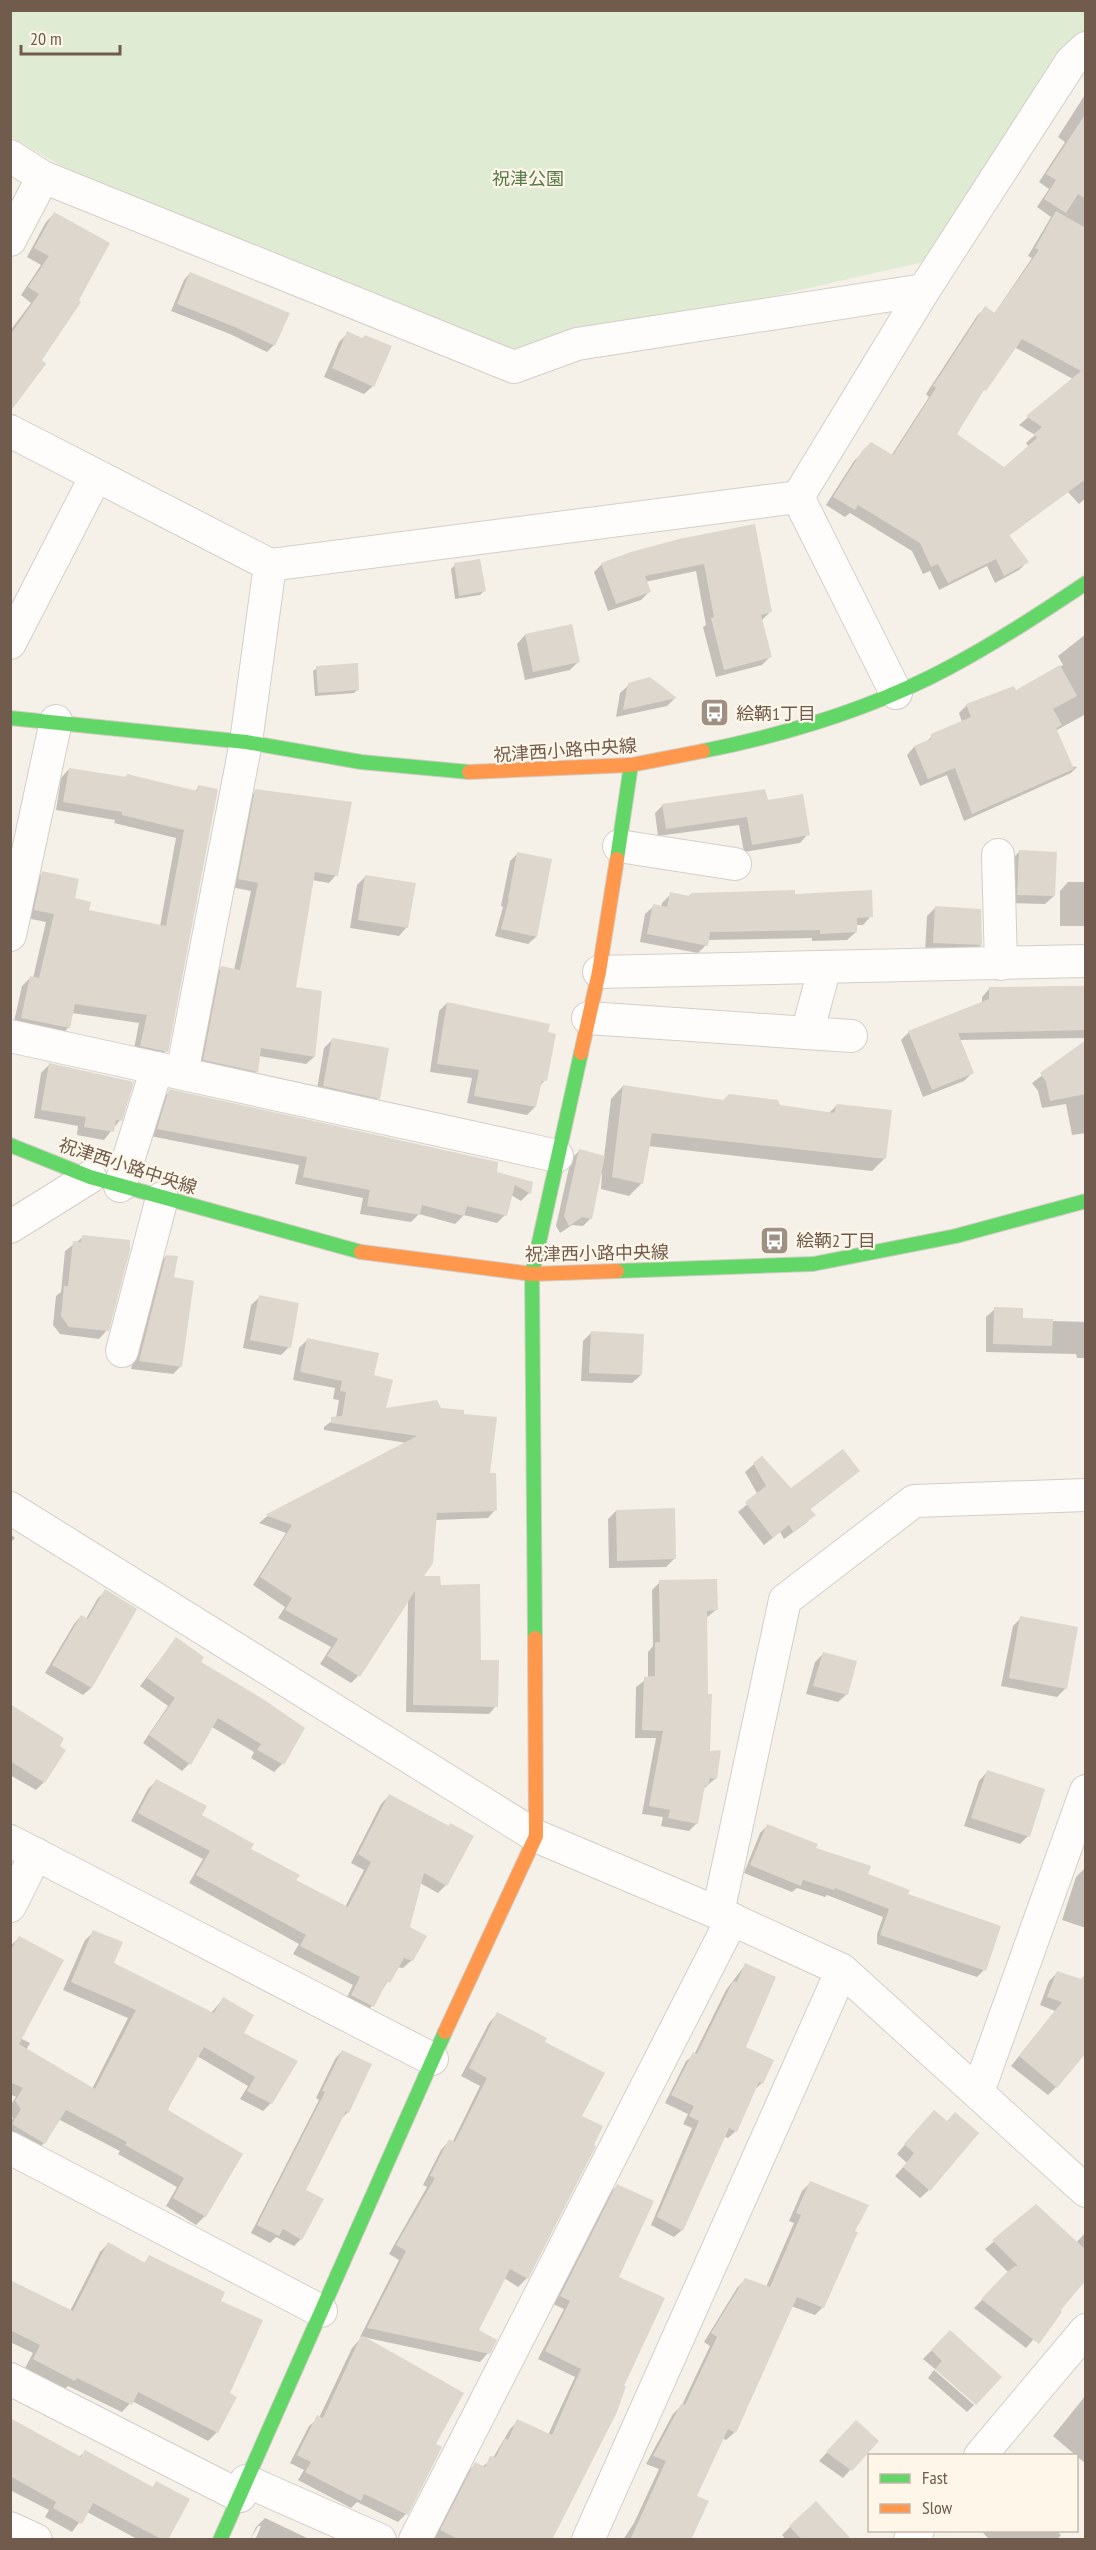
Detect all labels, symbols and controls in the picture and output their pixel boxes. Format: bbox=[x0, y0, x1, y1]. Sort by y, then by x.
scale bar bbox=[21, 18, 120, 56]
text: 20 m bbox=[30, 27, 62, 50]
park label: 祝津公園 bbox=[492, 167, 564, 190]
bus stop icon: 絵鞆1丁目 bbox=[699, 697, 731, 729]
place label: 絵鞆1丁目 bbox=[736, 702, 816, 725]
street label: 祝津西小路中央線 bbox=[492, 734, 638, 766]
street label: 祝津西小路中央線 bbox=[56, 1133, 200, 1199]
bus stop icon: 絵鞆2丁目 bbox=[759, 1224, 791, 1256]
place label: 絵鞆2丁目 bbox=[796, 1229, 876, 1252]
street label: 祝津西小路中央線 bbox=[525, 1240, 669, 1266]
legend bbox=[868, 2454, 1078, 2532]
text: Fast bbox=[922, 2466, 948, 2489]
text: Slow bbox=[922, 2496, 953, 2519]

